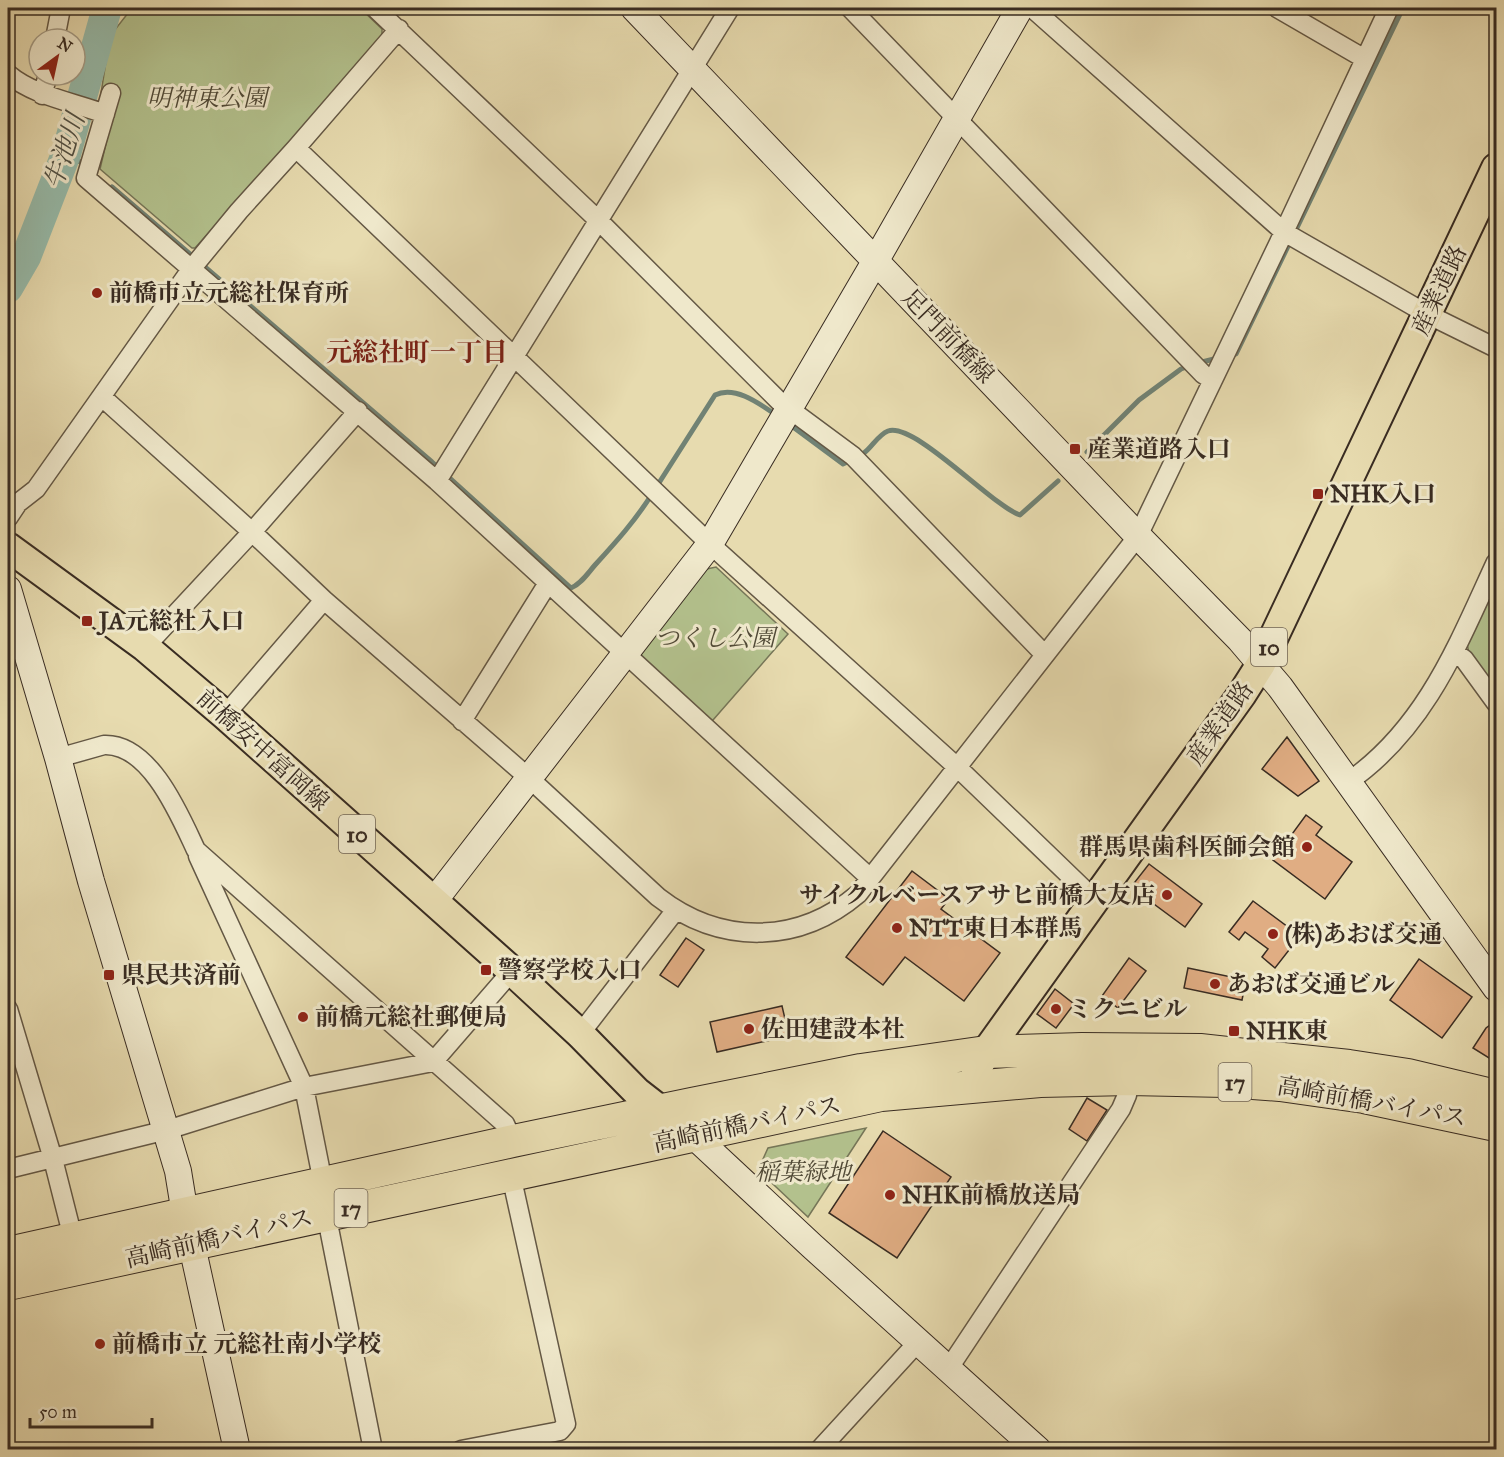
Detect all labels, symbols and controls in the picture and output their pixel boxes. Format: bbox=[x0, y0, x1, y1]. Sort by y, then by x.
north arrow bbox=[27, 27, 87, 87]
text: N bbox=[54, 33, 76, 57]
park label: 明神東公園 bbox=[147, 83, 271, 113]
water label: 牛池川 bbox=[37, 106, 92, 193]
street label: 産業道路 bbox=[1405, 240, 1473, 340]
place label: 前橋市立元総社保育所 bbox=[109, 278, 349, 308]
street label: 足門前橋線 bbox=[896, 282, 1000, 390]
marker: 前橋市立元総社保育所 bbox=[90, 286, 104, 300]
district label: 元総社町一丁目 bbox=[326, 336, 508, 368]
place label: 産業道路入口 bbox=[1087, 434, 1231, 464]
marker: 産業道路入口 bbox=[1068, 442, 1082, 456]
place label: NHK入口 bbox=[1330, 479, 1436, 509]
marker: NHK入口 bbox=[1311, 487, 1325, 501]
place label: JA元総社入口 bbox=[96, 606, 245, 636]
marker: JA元総社入口 bbox=[80, 614, 94, 628]
park label: つくし公園 bbox=[655, 623, 779, 653]
road number: 10 bbox=[1251, 628, 1287, 666]
street label: 産業道路 bbox=[1180, 675, 1260, 771]
street label: 前橋安中富岡線 bbox=[191, 683, 335, 817]
road number: 10 bbox=[339, 815, 375, 853]
place label: 群馬県歯科医師会館 bbox=[1079, 832, 1295, 862]
marker: 群馬県歯科医師会館 bbox=[1300, 840, 1314, 854]
place label: サイクルベースアサヒ前橋大友店 bbox=[799, 880, 1155, 910]
marker: サイクルベースアサヒ前橋大友店 bbox=[1160, 888, 1174, 902]
place label: NTT東日本群馬 bbox=[909, 913, 1083, 943]
place label: (株)あおば交通 bbox=[1285, 919, 1442, 949]
marker: NTT東日本群馬 bbox=[890, 921, 904, 935]
marker: (株)あおば交通 bbox=[1266, 927, 1280, 941]
place label: 警察学校入口 bbox=[498, 955, 642, 985]
place label: 県民共済前 bbox=[121, 960, 241, 990]
marker: 警察学校入口 bbox=[479, 963, 493, 977]
marker: 県民共済前 bbox=[102, 968, 116, 982]
place label: あおば交通ビル bbox=[1227, 969, 1395, 999]
marker: あおば交通ビル bbox=[1208, 977, 1222, 991]
place label: ミクニビル bbox=[1068, 994, 1188, 1024]
place label: 前橋元総社郵便局 bbox=[315, 1002, 507, 1032]
marker: ミクニビル bbox=[1049, 1002, 1063, 1016]
marker: 前橋元総社郵便局 bbox=[296, 1010, 310, 1024]
place label: 佐田建設本社 bbox=[761, 1014, 905, 1044]
place label: NHK東 bbox=[1246, 1016, 1328, 1046]
marker: 佐田建設本社 bbox=[742, 1022, 756, 1036]
marker: NHK東 bbox=[1227, 1024, 1241, 1038]
road number: 17 bbox=[1218, 1063, 1252, 1101]
street label: 高崎前橋バイパス bbox=[1275, 1071, 1469, 1133]
street label: 高崎前橋バイパス bbox=[650, 1089, 844, 1159]
park label: 稲葉緑地 bbox=[755, 1157, 854, 1187]
place label: NHK前橋放送局 bbox=[902, 1180, 1080, 1210]
marker: NHK前橋放送局 bbox=[883, 1188, 897, 1202]
road number: 17 bbox=[334, 1189, 368, 1227]
street label: 高崎前橋バイパス bbox=[122, 1202, 316, 1274]
place label: 前橋市立 元総社南小学校 bbox=[112, 1329, 381, 1359]
marker: 前橋市立 元総社南小学校 bbox=[93, 1337, 107, 1351]
scale bar bbox=[30, 1391, 152, 1429]
text: 50 m bbox=[39, 1401, 77, 1423]

